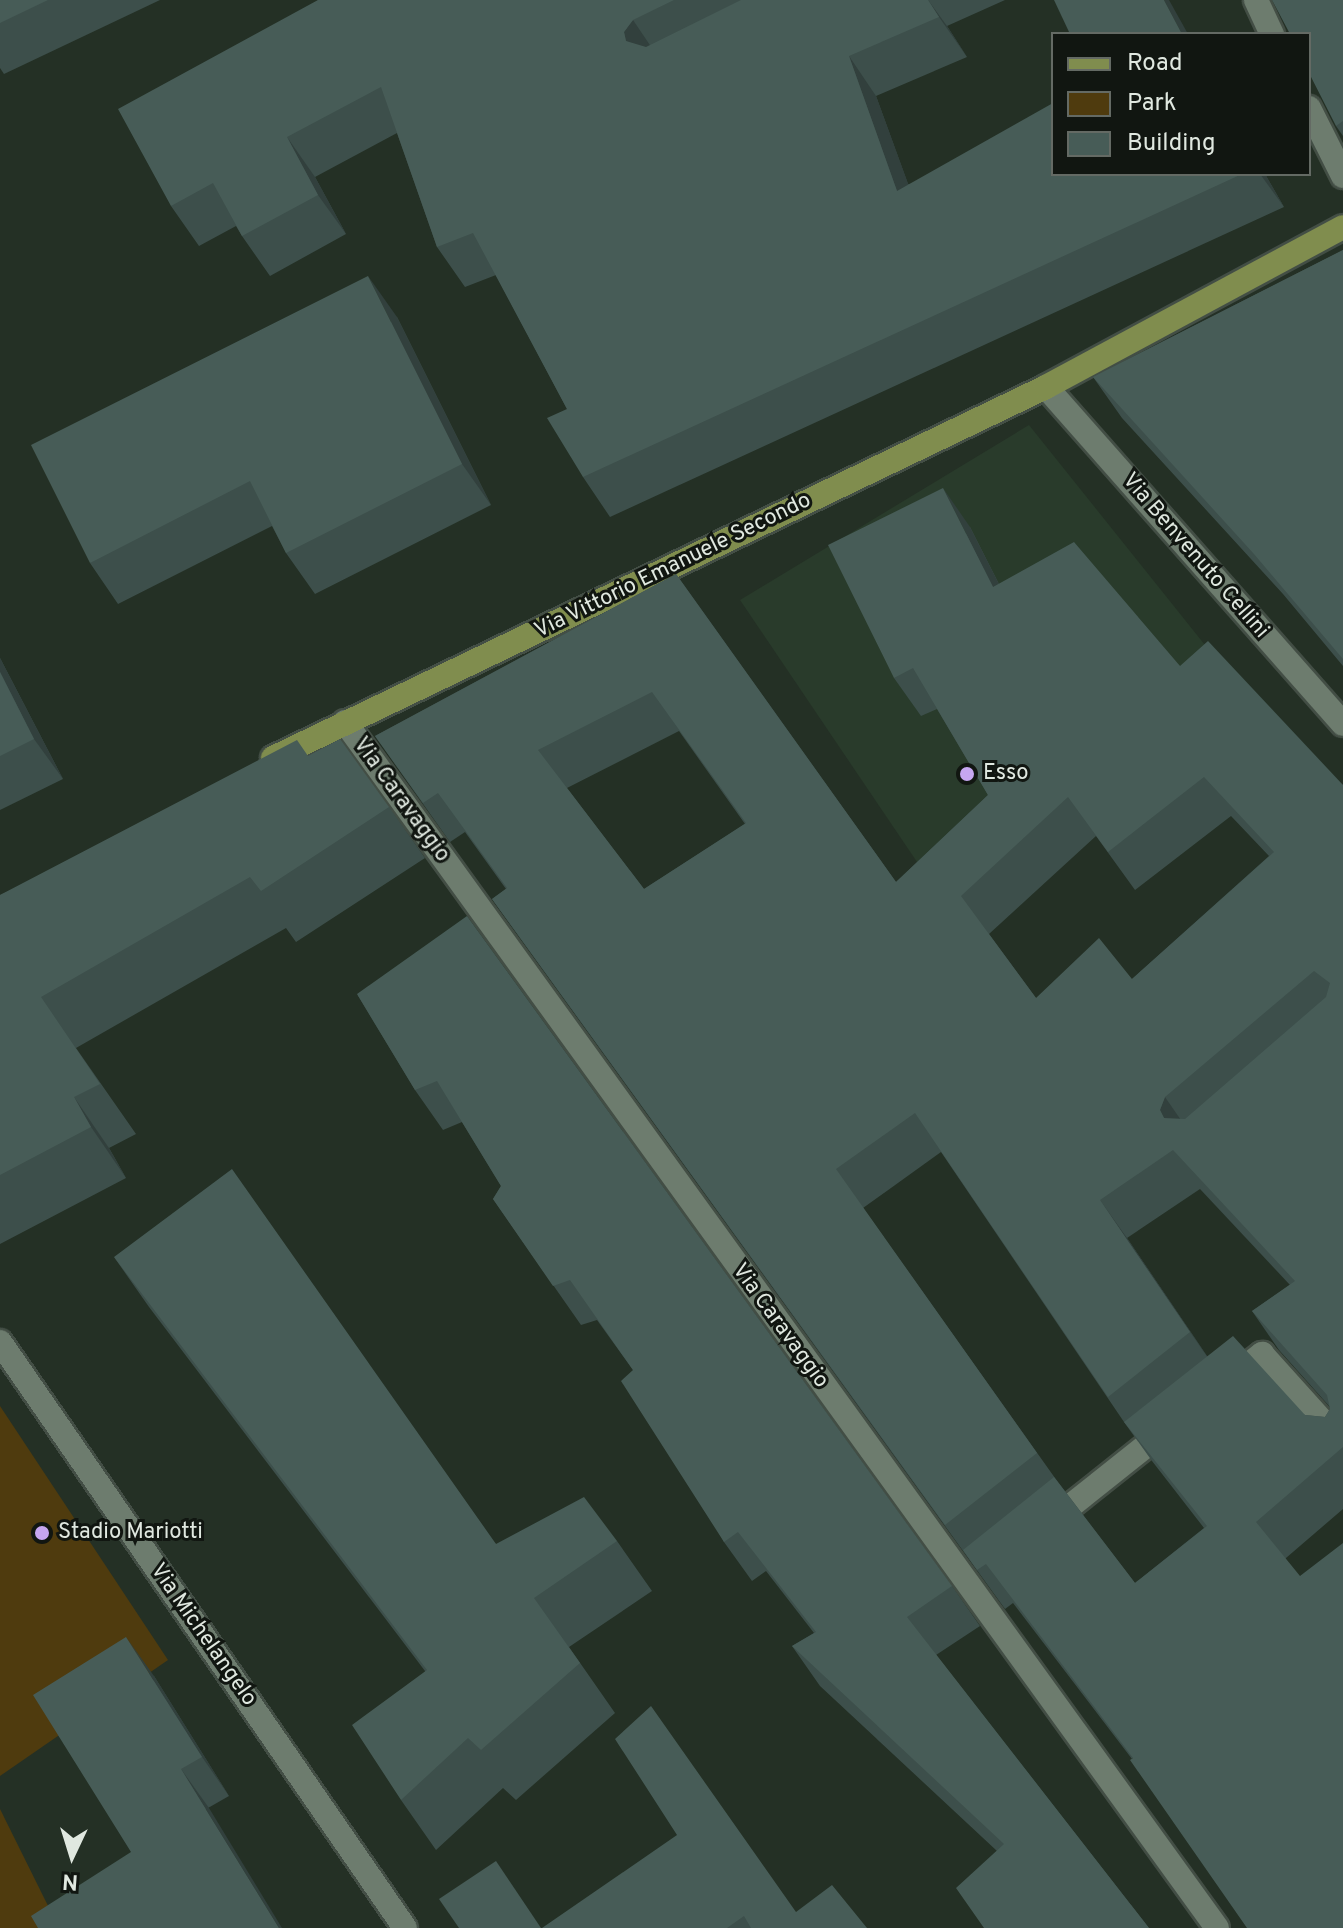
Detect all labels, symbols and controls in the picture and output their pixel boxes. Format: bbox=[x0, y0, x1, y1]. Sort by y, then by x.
legend bbox=[1051, 32, 1311, 176]
text: Road bbox=[1127, 49, 1183, 79]
text: Park bbox=[1127, 89, 1177, 119]
text: Building bbox=[1127, 129, 1216, 159]
street label: Via Benvenuto Cellini bbox=[1116, 468, 1274, 644]
street label: Via Vittorio Emanuele Secondo bbox=[530, 487, 816, 645]
street label: Via Caravaggio bbox=[347, 733, 455, 867]
place label: Esso bbox=[983, 761, 1028, 787]
marker: Esso bbox=[958, 765, 976, 783]
street label: Via Caravaggio bbox=[726, 1259, 834, 1393]
place label: Stadio Mariotti bbox=[58, 1520, 203, 1546]
marker: Stadio Mariotti bbox=[33, 1524, 51, 1542]
street label: Via Michelangelo bbox=[144, 1559, 262, 1711]
north arrow bbox=[32, 1816, 112, 1896]
text: N bbox=[61, 1866, 79, 1894]

